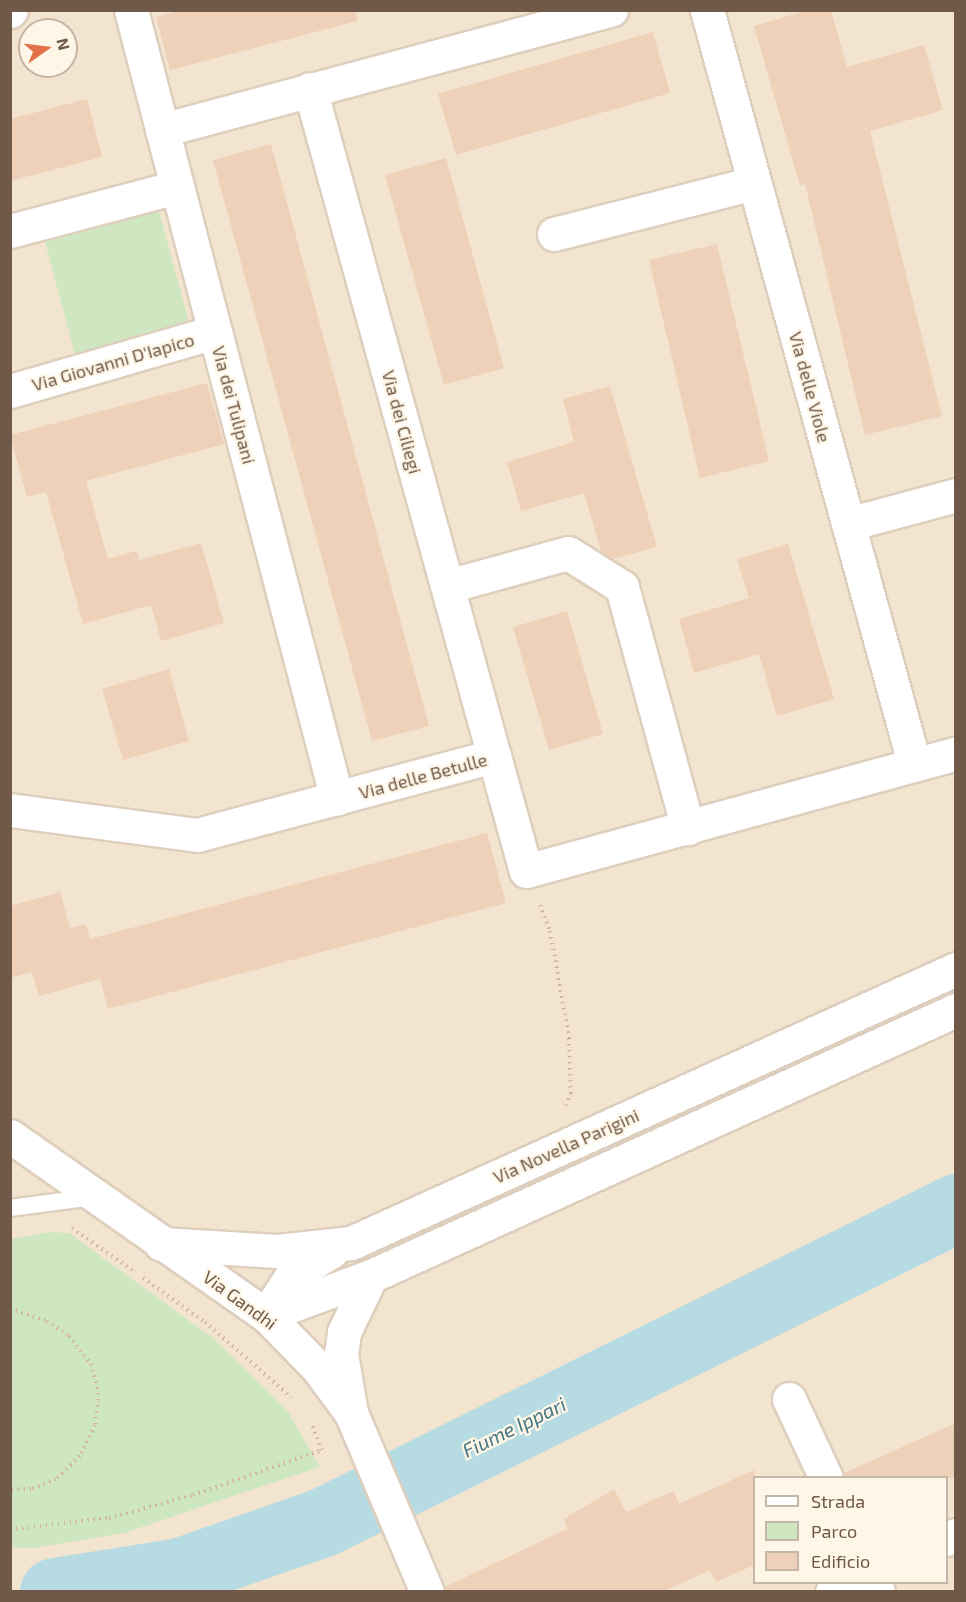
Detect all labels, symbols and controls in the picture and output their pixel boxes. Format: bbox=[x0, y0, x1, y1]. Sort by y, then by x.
north arrow bbox=[18, 18, 78, 78]
text: N bbox=[53, 36, 75, 52]
street label: Via Giovanni D'Iapico bbox=[29, 328, 197, 396]
street label: Via delle Viole bbox=[785, 329, 835, 445]
street label: Via dei Tulipani bbox=[208, 343, 260, 467]
street label: Via dei Ciliegi bbox=[378, 368, 426, 476]
street label: Via delle Betulle bbox=[356, 748, 490, 804]
street label: Via Novella Parigini bbox=[490, 1104, 642, 1188]
street label: Via Gandhi bbox=[199, 1266, 281, 1334]
water label: Fiume Ippari bbox=[458, 1392, 570, 1462]
legend bbox=[753, 1476, 948, 1584]
text: Strada bbox=[811, 1490, 865, 1512]
text: Parco bbox=[811, 1520, 857, 1542]
text: Edificio bbox=[811, 1550, 870, 1572]

